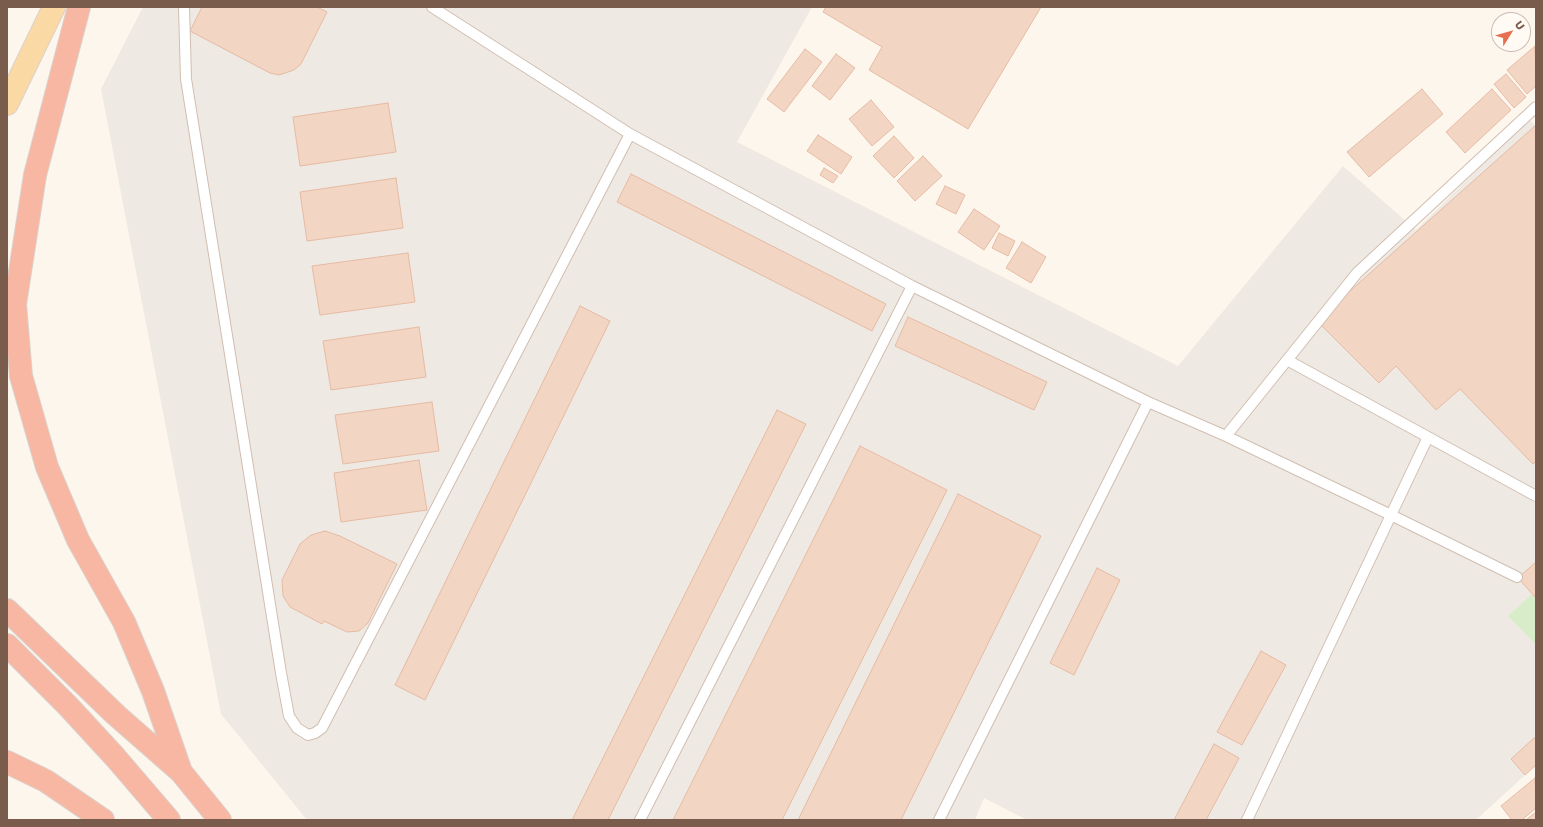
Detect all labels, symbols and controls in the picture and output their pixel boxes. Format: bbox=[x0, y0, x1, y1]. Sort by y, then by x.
north arrow bbox=[1491, 12, 1531, 52]
text: U bbox=[1513, 18, 1528, 32]

